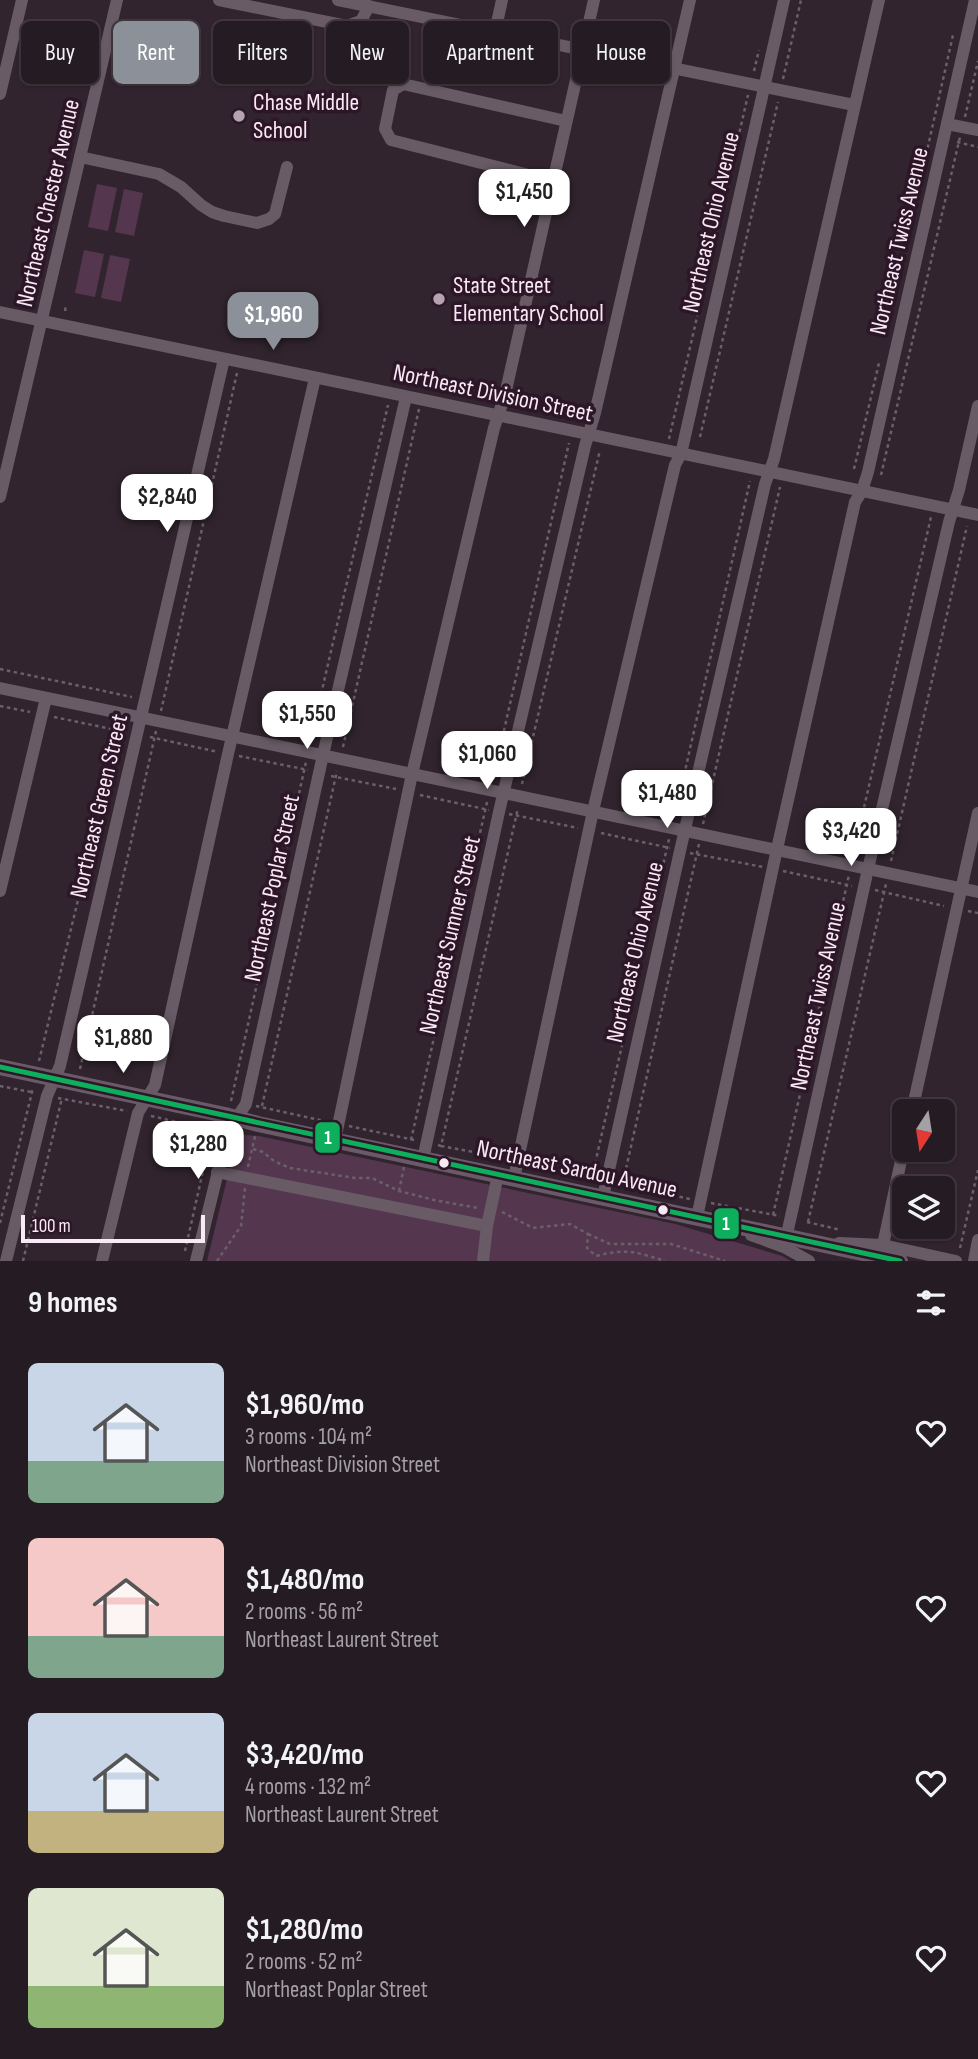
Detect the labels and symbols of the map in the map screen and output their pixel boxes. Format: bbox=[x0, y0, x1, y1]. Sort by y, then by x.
place label: Chase Middle School bbox=[253, 88, 359, 145]
street label: Northeast Chester Avenue bbox=[10, 96, 86, 310]
marker: Chase Middle School bbox=[231, 108, 247, 124]
street label: Northeast Ohio Avenue bbox=[676, 129, 746, 315]
street label: Northeast Twiss Avenue bbox=[863, 144, 935, 338]
pin: $1,450 bbox=[467, 170, 581, 229]
place label: State Street Elementary School bbox=[453, 271, 604, 328]
marker: State Street Elementary School bbox=[431, 291, 447, 307]
pin: $1,960 bbox=[216, 292, 330, 352]
street label: Northeast Division Street bbox=[391, 358, 595, 428]
pin: $2,840 bbox=[110, 475, 224, 534]
pin: $1,550 bbox=[250, 692, 364, 751]
street label: Northeast Green Street bbox=[64, 711, 134, 901]
pin: $1,060 bbox=[430, 732, 544, 791]
pin: $1,480 bbox=[610, 770, 724, 830]
street label: Northeast Poplar Street bbox=[238, 792, 306, 984]
pin: $3,420 bbox=[794, 808, 908, 868]
street label: Northeast Sumner Street bbox=[413, 833, 487, 1037]
street label: Northeast Ohio Avenue bbox=[600, 859, 670, 1045]
street label: Northeast Twiss Avenue bbox=[784, 899, 852, 1093]
pin: $1,880 bbox=[66, 1016, 180, 1075]
north arrow bbox=[892, 1099, 956, 1162]
line badge: 1 bbox=[314, 1121, 341, 1154]
pin: $1,280 bbox=[141, 1122, 255, 1181]
text: 1 bbox=[324, 1127, 332, 1150]
street label: Northeast Sardou Avenue bbox=[474, 1134, 680, 1204]
unlabelled marker bbox=[437, 1156, 451, 1170]
unlabelled marker bbox=[656, 1203, 670, 1217]
line badge: 1 bbox=[713, 1207, 740, 1240]
scale bar bbox=[21, 1212, 205, 1244]
text: 1 bbox=[722, 1213, 730, 1236]

